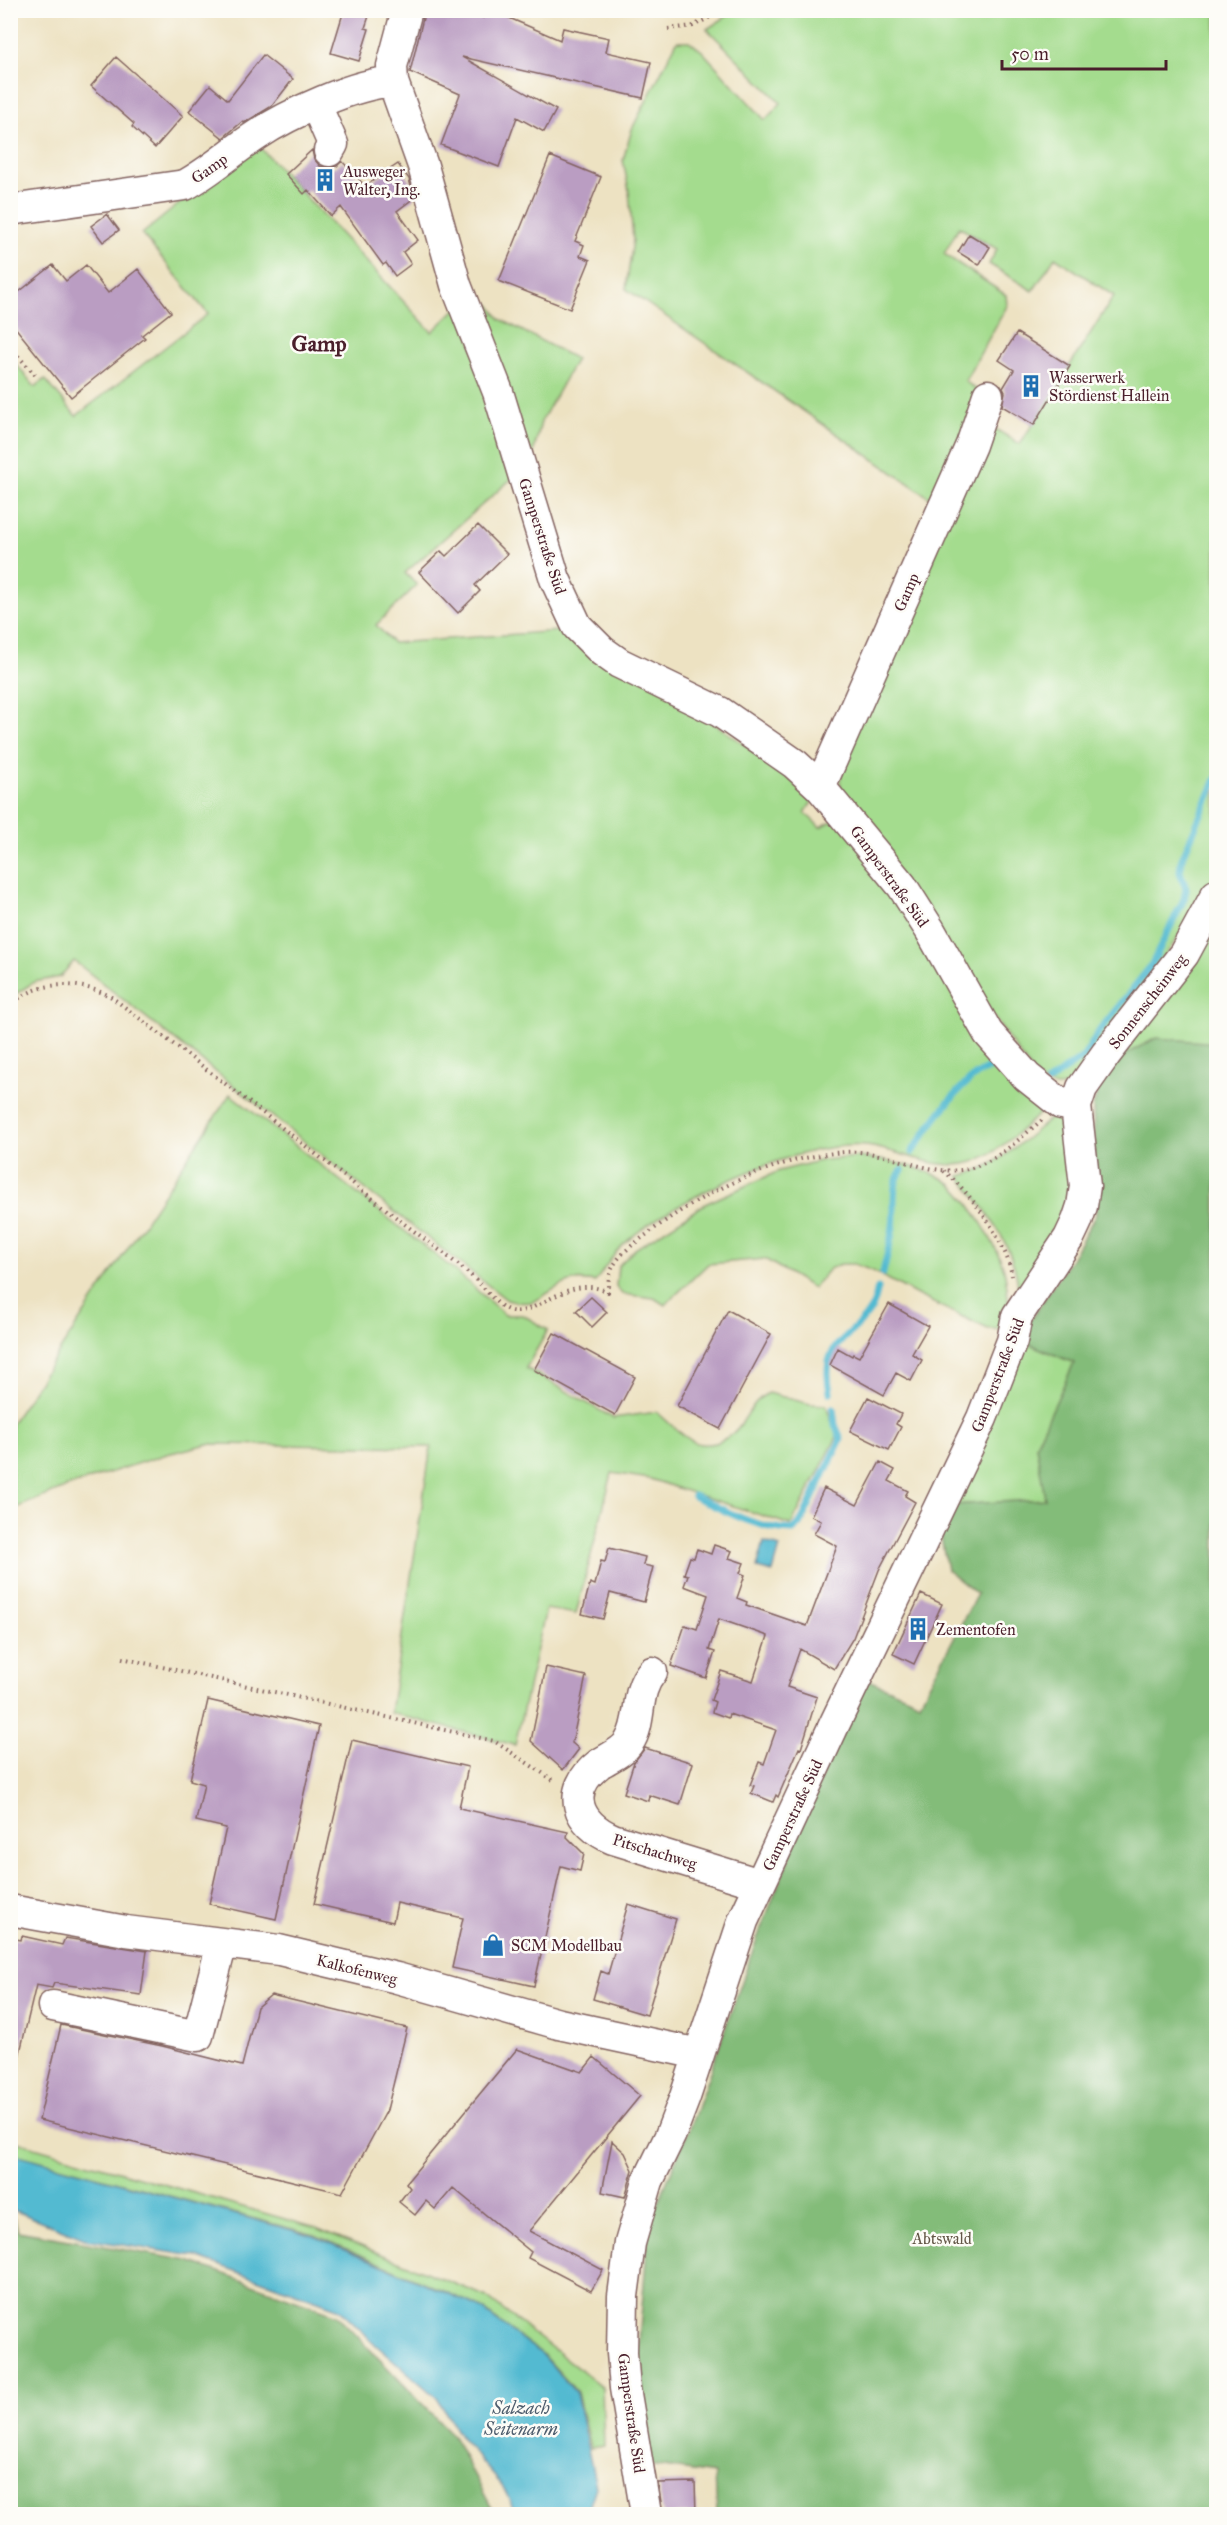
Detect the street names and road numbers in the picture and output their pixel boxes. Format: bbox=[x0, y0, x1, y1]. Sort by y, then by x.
street label: Gamp bbox=[187, 149, 231, 188]
street label: Gamperstraße Süd bbox=[515, 476, 570, 597]
street label: Gamp bbox=[890, 570, 923, 614]
street label: Gamperstraße Süd bbox=[846, 822, 933, 931]
street label: Sonnenscheinweg bbox=[1104, 950, 1192, 1053]
street label: Gamperstraße Süd bbox=[967, 1315, 1028, 1435]
street label: Gamperstraße Süd bbox=[758, 1756, 827, 1874]
street label: Pitschachweg bbox=[610, 1830, 700, 1874]
street label: Kalkofenweg bbox=[314, 1950, 400, 1990]
street label: Gamperstraße Süd bbox=[614, 2352, 649, 2474]

